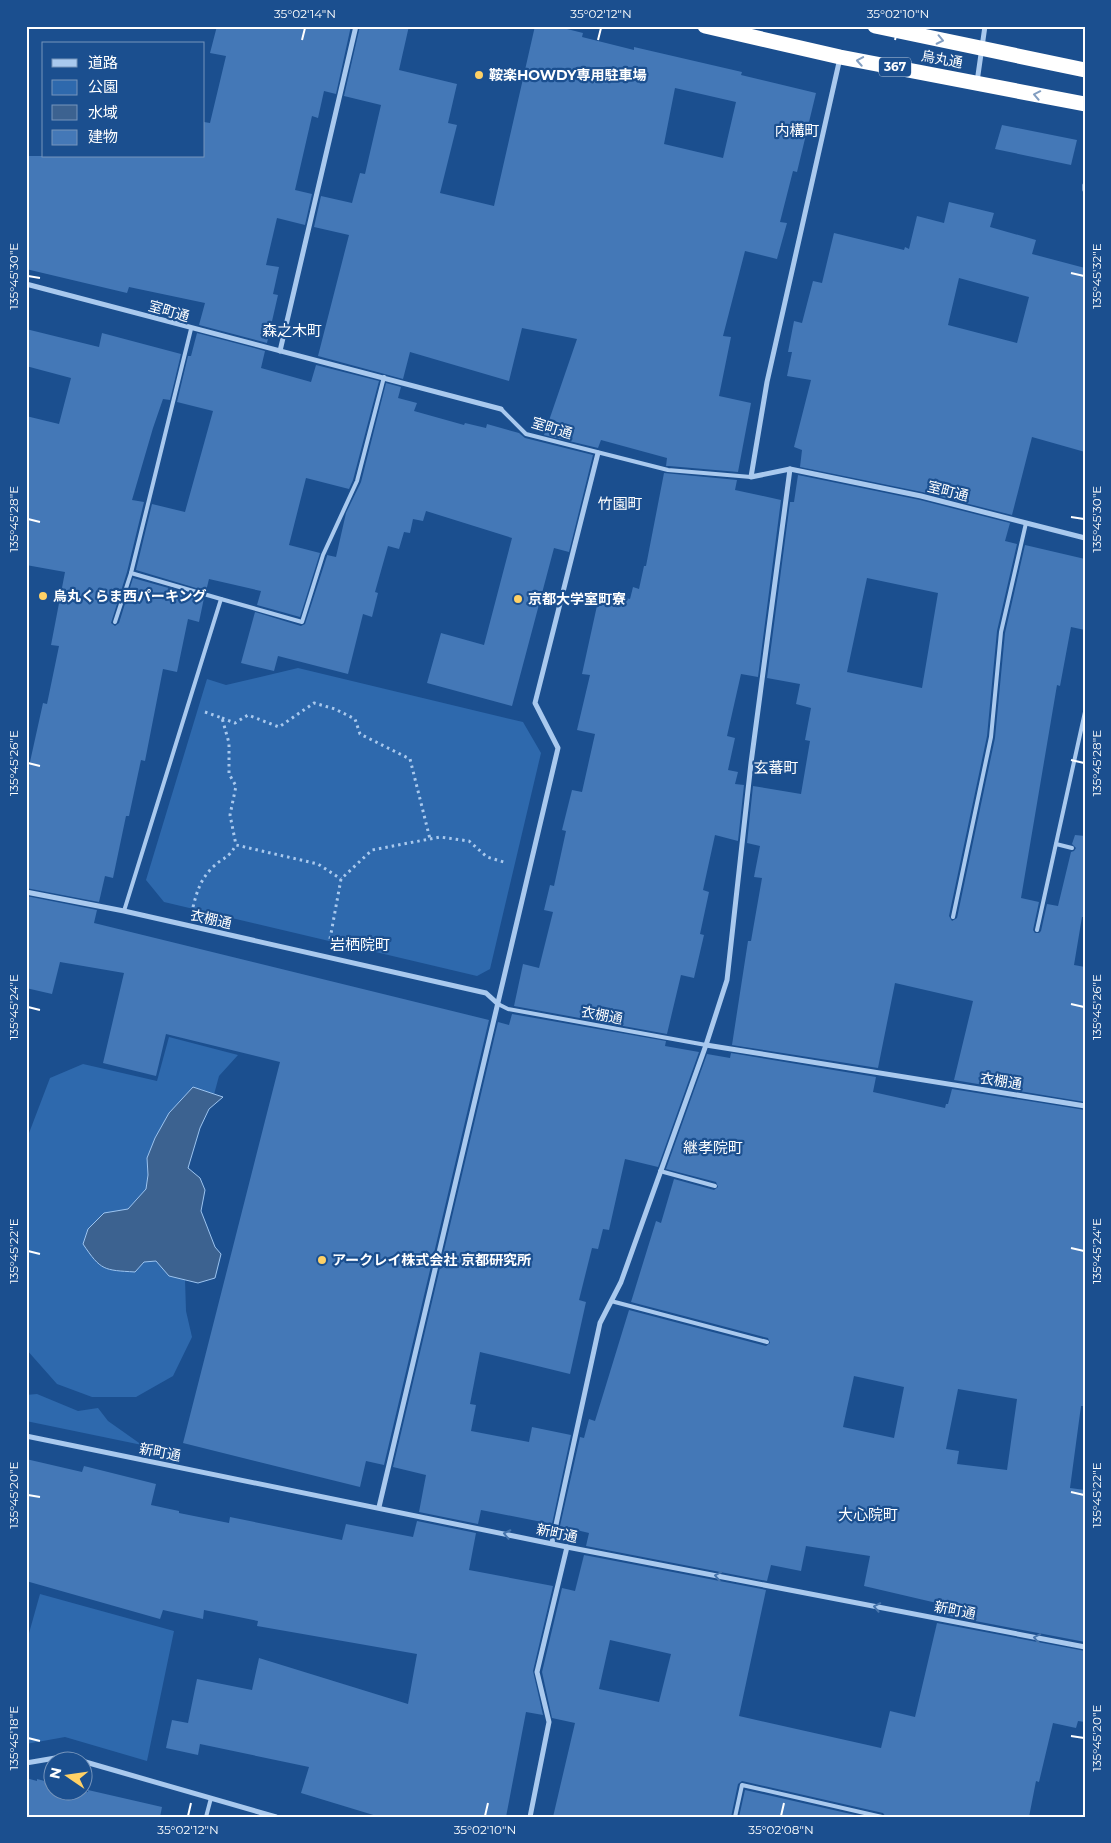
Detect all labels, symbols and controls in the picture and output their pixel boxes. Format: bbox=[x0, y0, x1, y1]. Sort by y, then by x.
text: 35°02'14"N bbox=[274, 6, 336, 21]
text: 35°02'12"N bbox=[570, 6, 632, 21]
text: 35°02'10"N bbox=[867, 6, 929, 21]
one-way arrow bbox=[935, 34, 944, 45]
legend bbox=[42, 42, 205, 158]
street label: 烏丸通 bbox=[920, 46, 964, 72]
text: 道路 bbox=[88, 53, 118, 72]
one-way arrow bbox=[856, 56, 865, 67]
road number: 367 bbox=[879, 58, 911, 76]
place label: 鞍楽HOWDY専用駐車場 bbox=[489, 66, 646, 84]
marker: 鞍楽HOWDY専用駐車場 bbox=[473, 69, 485, 81]
text: 公園 bbox=[88, 77, 118, 96]
one-way arrow bbox=[1033, 90, 1041, 100]
text: 水域 bbox=[88, 103, 118, 122]
district label: 内構町 bbox=[774, 121, 820, 140]
text: 建物 bbox=[88, 127, 118, 146]
text: 135°45'30"E bbox=[6, 243, 21, 309]
text: 135°45'32"E bbox=[1089, 243, 1104, 309]
street label: 室町通 bbox=[146, 297, 192, 325]
district label: 森之木町 bbox=[262, 321, 322, 340]
street label: 室町通 bbox=[529, 413, 575, 443]
street label: 室町通 bbox=[925, 477, 971, 505]
text: 135°45'28"E bbox=[6, 486, 21, 552]
text: 135°45'30"E bbox=[1089, 486, 1104, 552]
district label: 竹園町 bbox=[597, 494, 643, 513]
place label: 烏丸くらま西パーキング bbox=[53, 587, 207, 605]
marker: 烏丸くらま西パーキング bbox=[37, 590, 49, 602]
place label: 京都大学室町寮 bbox=[528, 590, 626, 608]
marker: 京都大学室町寮 bbox=[512, 593, 524, 605]
text: 135°45'26"E bbox=[6, 730, 21, 796]
text: 135°45'28"E bbox=[1089, 730, 1104, 796]
district label: 玄蕃町 bbox=[753, 758, 799, 777]
street label: 衣棚通 bbox=[189, 906, 233, 932]
district label: 岩栖院町 bbox=[330, 935, 390, 954]
text: 135°45'24"E bbox=[6, 974, 21, 1040]
text: 135°45'26"E bbox=[1089, 974, 1104, 1040]
street label: 衣棚通 bbox=[580, 1002, 624, 1028]
street label: 衣棚通 bbox=[979, 1069, 1023, 1093]
district label: 継孝院町 bbox=[683, 1138, 743, 1157]
text: 135°45'22"E bbox=[6, 1218, 21, 1284]
text: 135°45'24"E bbox=[1089, 1218, 1104, 1284]
place label: アークレイ株式会社 京都研究所 bbox=[332, 1251, 531, 1269]
marker: アークレイ株式会社 京都研究所 bbox=[316, 1254, 328, 1266]
street label: 新町通 bbox=[138, 1439, 182, 1465]
text: 135°45'20"E bbox=[6, 1462, 21, 1528]
text: 135°45'22"E bbox=[1089, 1462, 1104, 1528]
district label: 大心院町 bbox=[838, 1505, 898, 1524]
street label: 新町通 bbox=[535, 1520, 579, 1546]
one-way arrow bbox=[503, 1529, 511, 1540]
one-way arrow bbox=[713, 1571, 722, 1581]
street label: 新町通 bbox=[933, 1597, 977, 1623]
one-way arrow bbox=[873, 1602, 882, 1612]
one-way arrow bbox=[1032, 1633, 1041, 1643]
text: 135°45'20"E bbox=[1089, 1705, 1104, 1771]
text: 135°45'18"E bbox=[6, 1706, 21, 1770]
north arrow bbox=[42, 1750, 92, 1800]
text: N bbox=[45, 1766, 65, 1781]
text: 35°02'12"N bbox=[157, 1822, 219, 1837]
text: 35°02'10"N bbox=[454, 1822, 516, 1837]
text: 35°02'08"N bbox=[748, 1822, 814, 1837]

